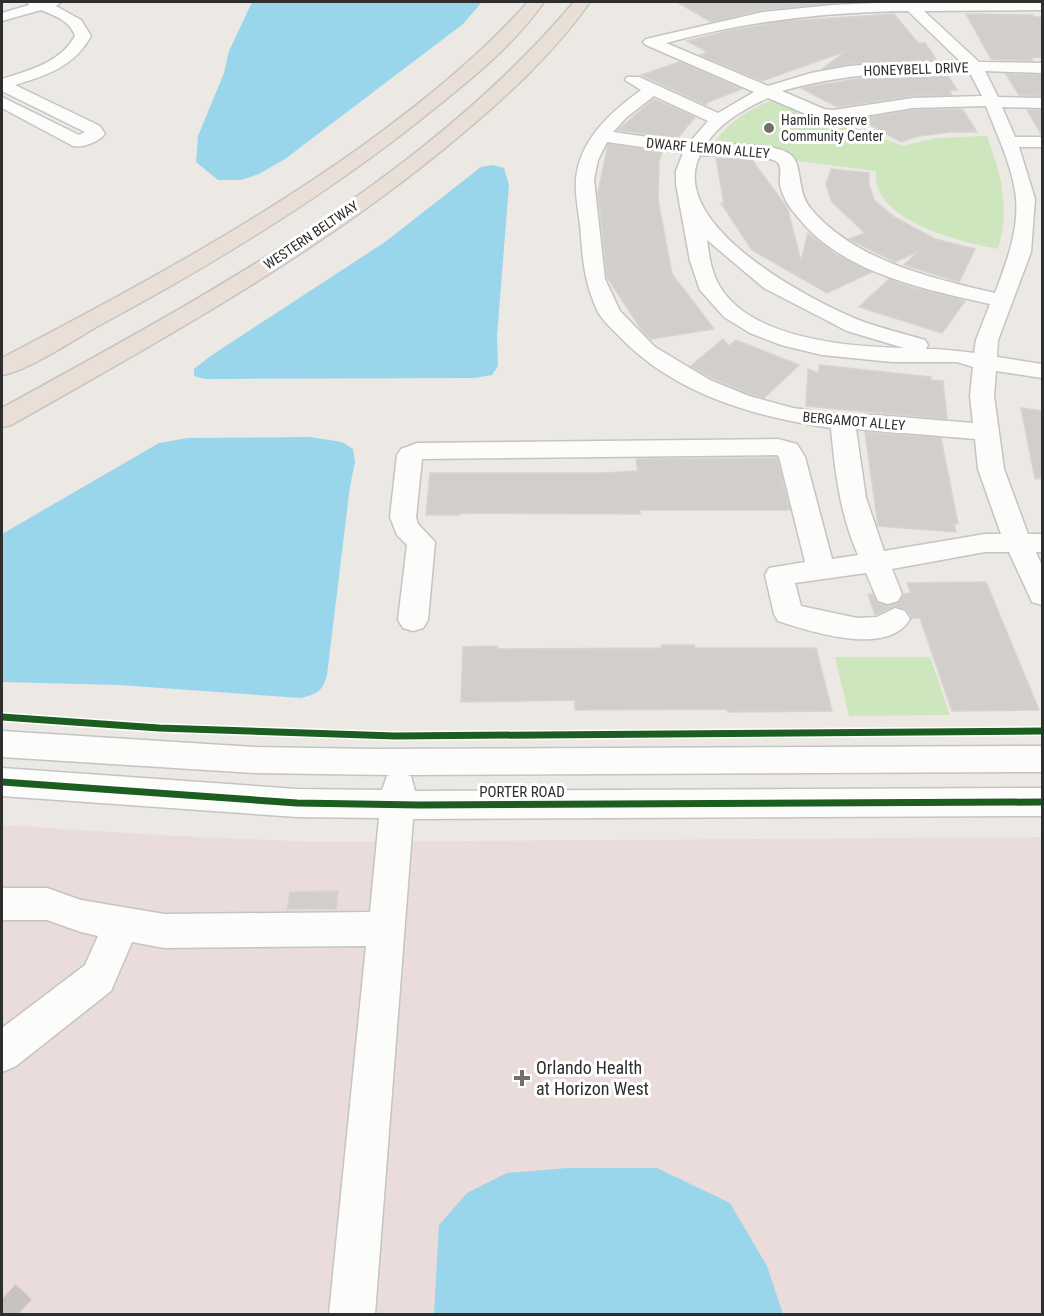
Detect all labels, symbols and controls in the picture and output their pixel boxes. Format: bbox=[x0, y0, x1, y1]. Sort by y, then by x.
street label: HONEYBELL DRIVE bbox=[863, 59, 969, 79]
place label: Hamlin Reserve Community Center bbox=[781, 112, 883, 144]
marker: Hamlin Reserve Community Center bbox=[762, 121, 776, 135]
street label: DWARF LEMON ALLEY bbox=[646, 135, 771, 161]
street label: WESTERN BELTWAY bbox=[261, 197, 362, 272]
street label: BERGAMOT ALLEY bbox=[802, 409, 907, 434]
street label: PORTER ROAD bbox=[479, 783, 565, 801]
place label: Orlando Health at Horizon West bbox=[536, 1057, 649, 1099]
marker: Orlando Health at Horizon West bbox=[513, 1069, 531, 1087]

